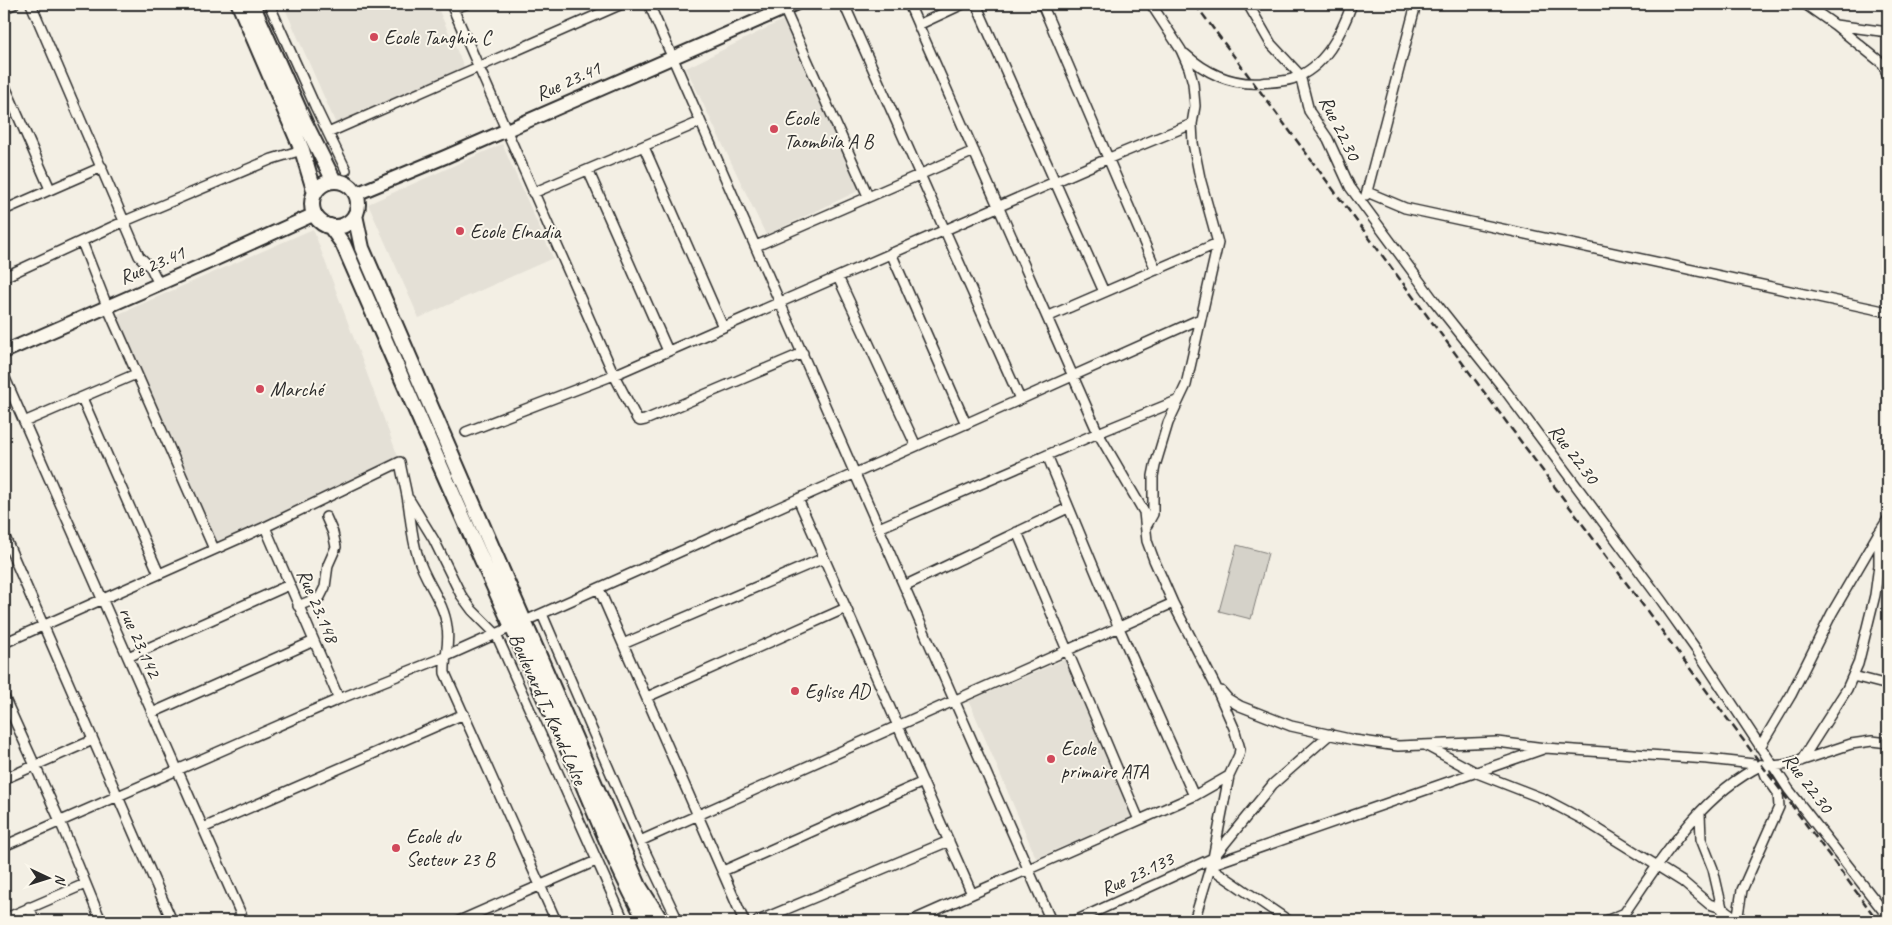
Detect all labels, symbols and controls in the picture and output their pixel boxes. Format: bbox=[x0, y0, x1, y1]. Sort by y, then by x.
place label: Ecole Tanghin C bbox=[384, 25, 494, 50]
marker: Ecole Tanghin C bbox=[368, 31, 380, 43]
street label: Rue 23.41 bbox=[531, 55, 605, 106]
street label: Rue 22.30 bbox=[1314, 92, 1367, 166]
place label: Ecole Taombila A B bbox=[784, 106, 875, 154]
marker: Ecole Taombila A B bbox=[768, 123, 780, 135]
place label: Ecole Elnadia bbox=[470, 219, 562, 244]
marker: Ecole Elnadia bbox=[454, 225, 466, 237]
street label: Rue 23.41 bbox=[115, 240, 189, 290]
place label: Marché bbox=[270, 377, 326, 402]
marker: Marché bbox=[254, 383, 266, 395]
street label: Rue 22.30 bbox=[1543, 419, 1606, 491]
street label: Rue 23.148 bbox=[291, 565, 345, 649]
street label: rue 23.142 bbox=[113, 603, 167, 683]
street label: Boulevard T. Kand-Lalse bbox=[503, 629, 593, 790]
place label: Eglise AD bbox=[805, 679, 871, 704]
marker: Eglise AD bbox=[789, 685, 801, 697]
place label: Ecole primaire ATA bbox=[1061, 736, 1149, 784]
street label: Rue 22.30 bbox=[1777, 748, 1840, 820]
marker: Ecole primaire ATA bbox=[1045, 753, 1057, 765]
place label: Ecole du Secteur 23 B bbox=[406, 824, 496, 872]
marker: Ecole du Secteur 23 B bbox=[390, 842, 402, 854]
street label: Rue 23.133 bbox=[1096, 845, 1179, 902]
north arrow bbox=[22, 852, 72, 902]
text: N bbox=[52, 874, 69, 886]

